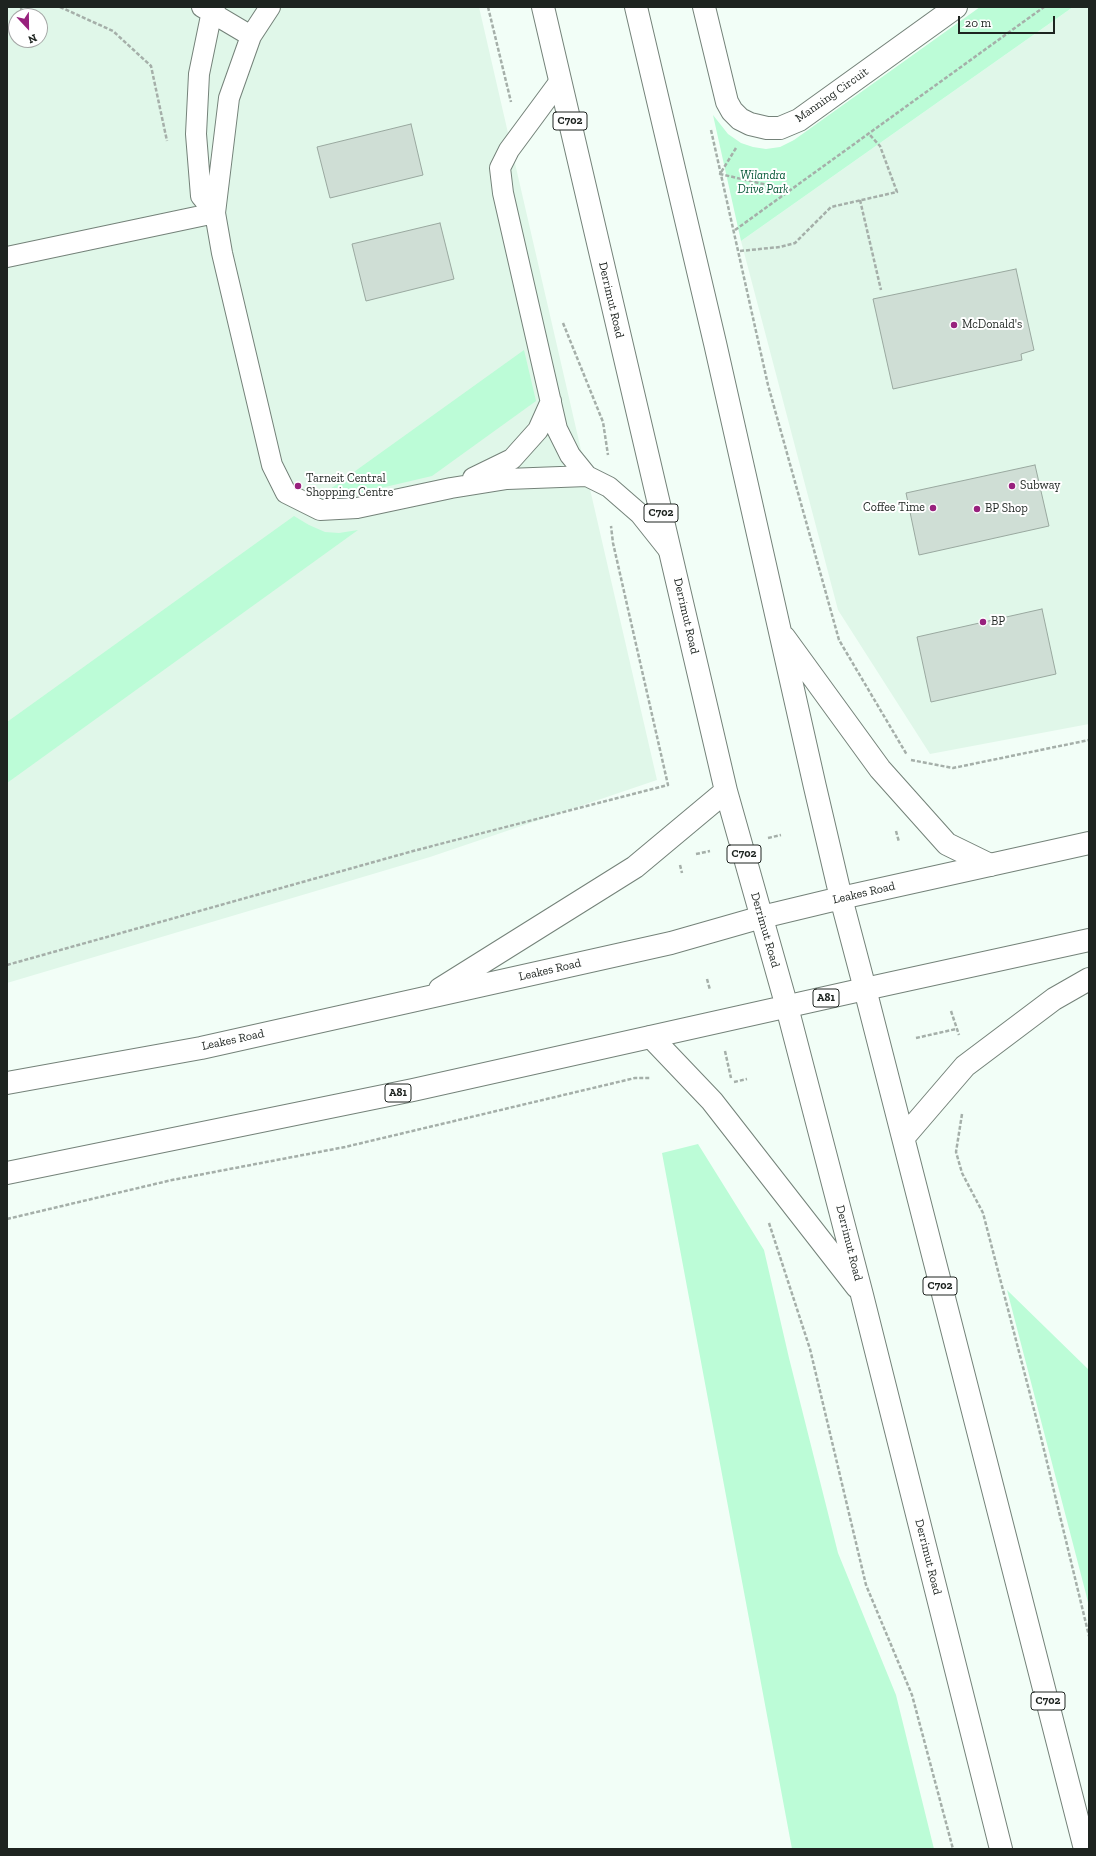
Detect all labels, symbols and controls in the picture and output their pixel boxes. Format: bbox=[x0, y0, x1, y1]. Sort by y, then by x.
north arrow bbox=[8, 8, 48, 48]
scale bar bbox=[960, 8, 1057, 34]
text: 20 m bbox=[965, 16, 991, 30]
text: N bbox=[26, 31, 39, 46]
street label: Manning Circuit bbox=[793, 64, 871, 126]
road number: C702 bbox=[553, 112, 587, 130]
park label: Wilandra Drive Park bbox=[738, 169, 788, 197]
street label: Derrimut Road bbox=[595, 261, 627, 339]
place label: McDonald's bbox=[962, 318, 1022, 332]
marker: McDonald's bbox=[949, 320, 959, 330]
place label: Tarneit Central Shopping Centre bbox=[306, 472, 393, 500]
place label: Subway bbox=[1020, 479, 1060, 493]
marker: Tarneit Central Shopping Centre bbox=[293, 481, 303, 491]
marker: Subway bbox=[1007, 481, 1017, 491]
place label: Coffee Time bbox=[863, 501, 925, 515]
place label: BP Shop bbox=[985, 502, 1028, 516]
marker: Coffee Time bbox=[928, 503, 938, 513]
road number: C702 bbox=[644, 504, 678, 522]
marker: BP Shop bbox=[972, 504, 982, 514]
street label: Derrimut Road bbox=[670, 577, 702, 655]
place label: BP bbox=[991, 615, 1005, 629]
marker: BP bbox=[978, 617, 988, 627]
road number: C702 bbox=[727, 845, 761, 863]
street label: Leakes Road bbox=[831, 879, 897, 907]
street label: Derrimut Road bbox=[747, 891, 783, 969]
street label: Leakes Road bbox=[517, 956, 583, 984]
road number: A81 bbox=[813, 989, 839, 1007]
street label: Leakes Road bbox=[200, 1026, 266, 1054]
road number: A81 bbox=[385, 1084, 411, 1102]
street label: Derrimut Road bbox=[833, 1204, 865, 1282]
road number: C702 bbox=[923, 1277, 957, 1295]
street label: Derrimut Road bbox=[912, 1518, 944, 1596]
road number: C702 bbox=[1031, 1692, 1065, 1710]

